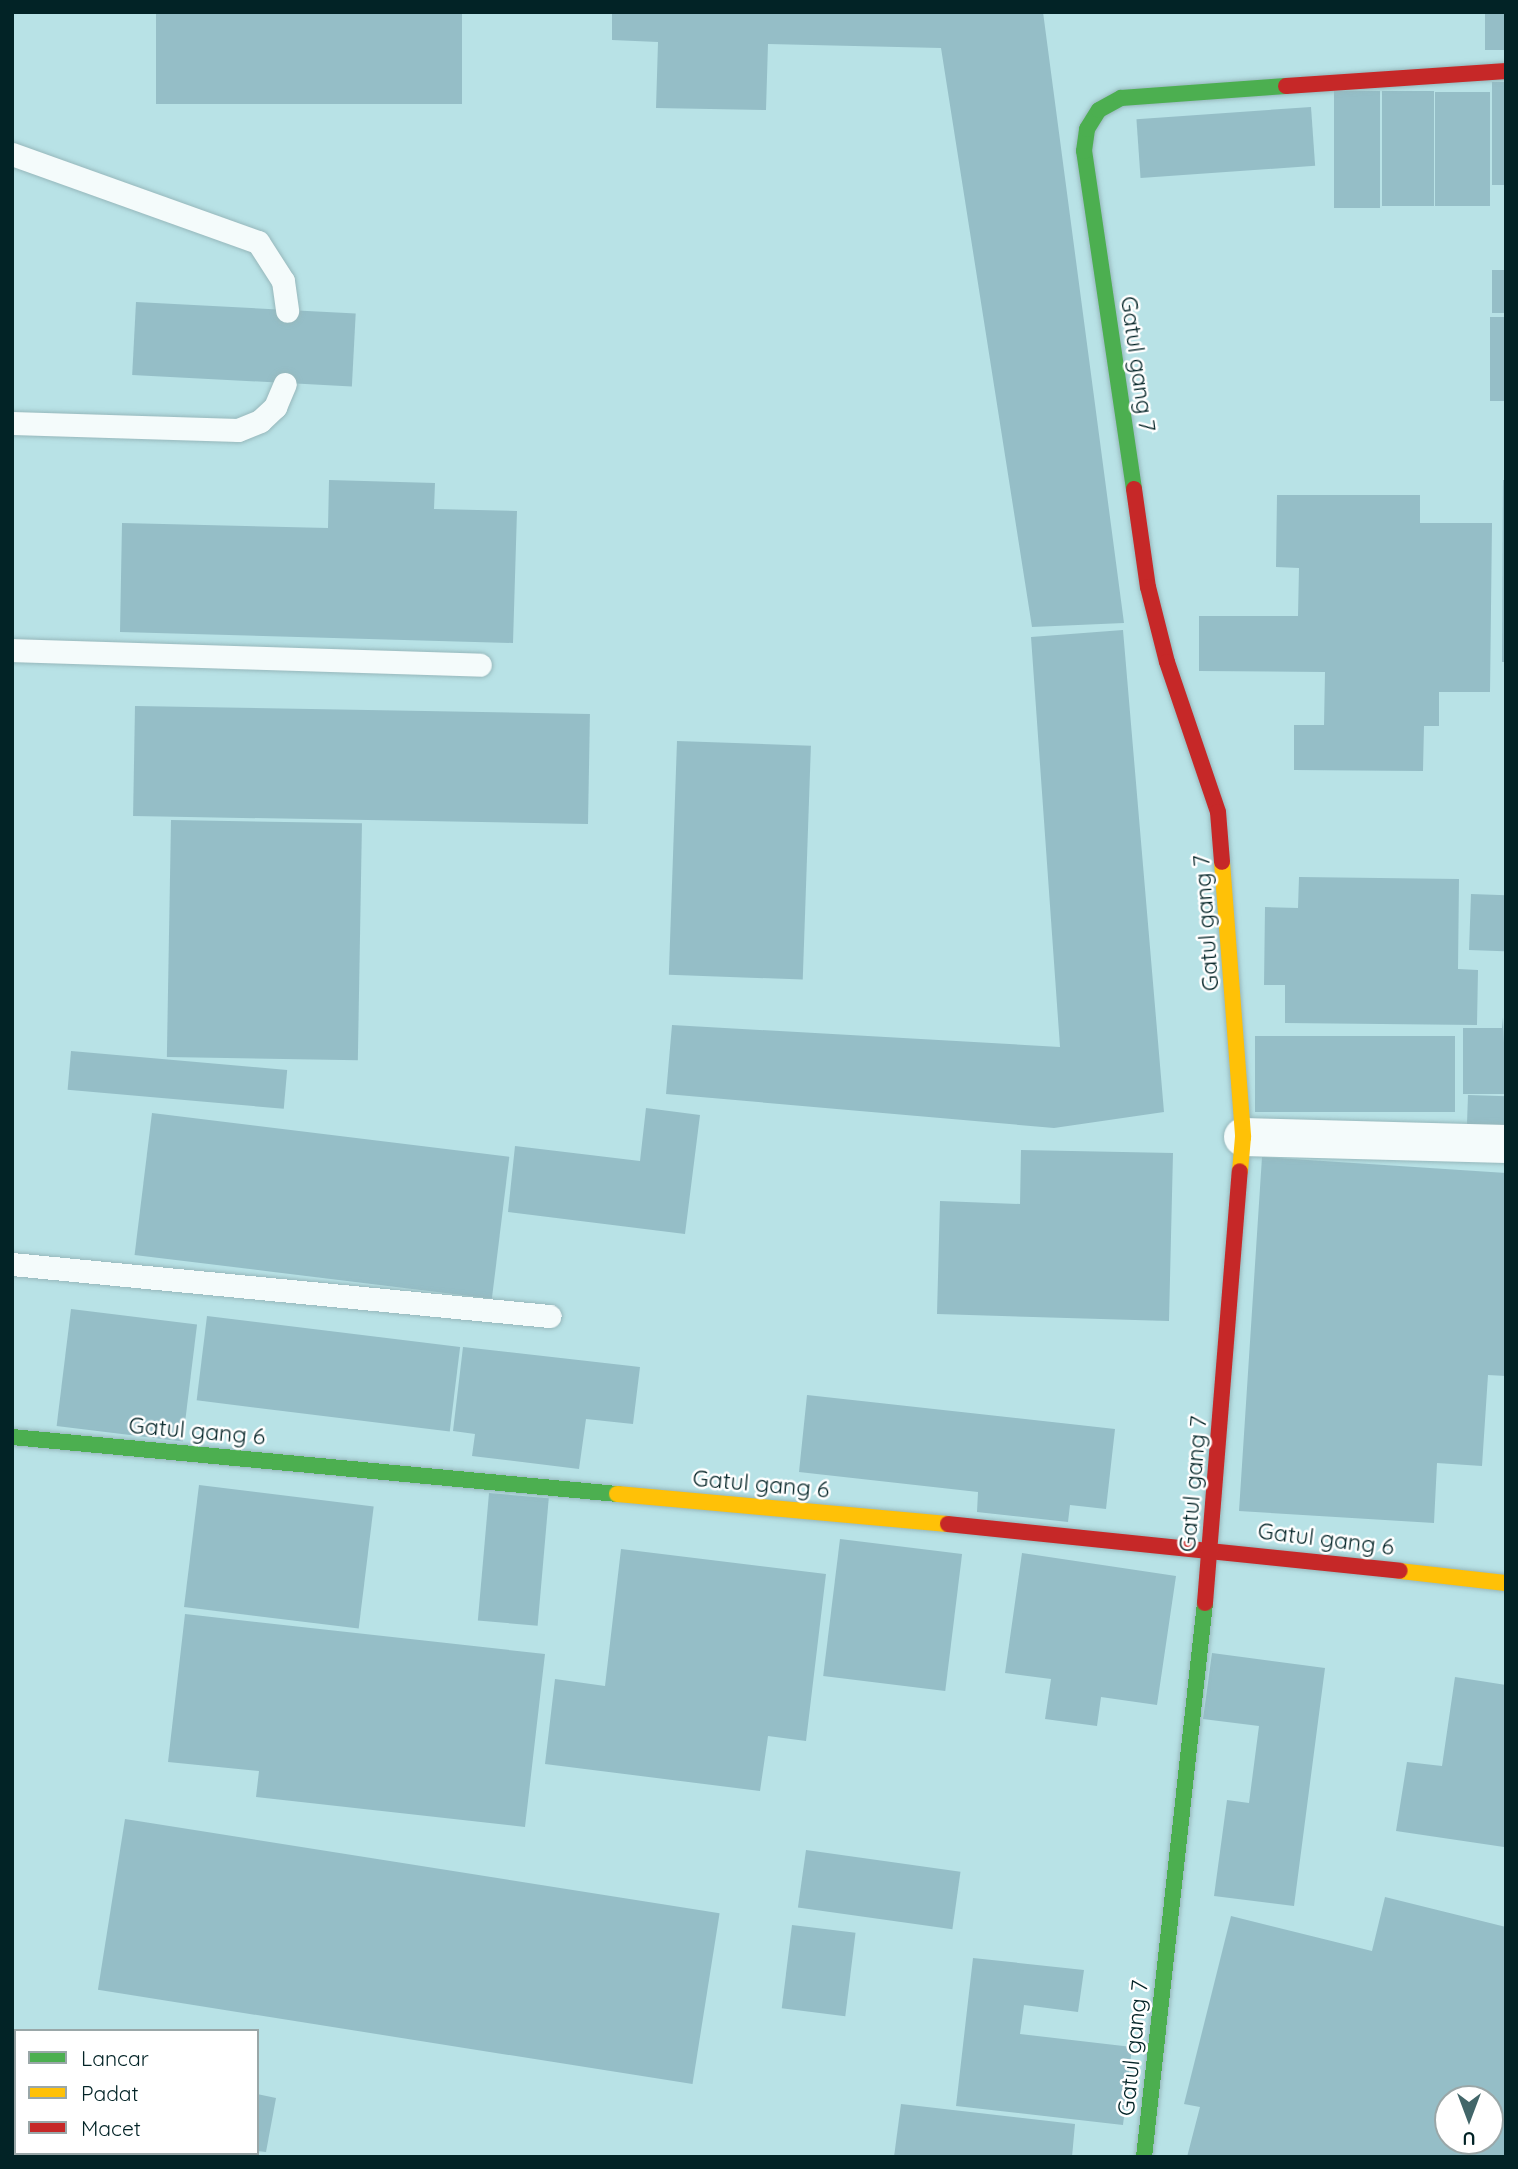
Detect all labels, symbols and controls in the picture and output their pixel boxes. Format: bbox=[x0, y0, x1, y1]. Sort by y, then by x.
street label: Gatul gang 7 bbox=[1115, 294, 1161, 434]
street label: Gatul gang 7 bbox=[1187, 854, 1225, 992]
street label: Gatul gang 6 bbox=[127, 1411, 267, 1451]
street label: Gatul gang 7 bbox=[1173, 1415, 1213, 1553]
street label: Gatul gang 6 bbox=[691, 1464, 831, 1504]
street label: Gatul gang 6 bbox=[1256, 1517, 1396, 1561]
street label: Gatul gang 7 bbox=[1112, 1979, 1154, 2117]
legend bbox=[14, 2029, 259, 2155]
text: Lancar bbox=[81, 2045, 149, 2071]
text: Padat bbox=[81, 2080, 139, 2106]
north arrow bbox=[1434, 2085, 1504, 2155]
text: Macet bbox=[81, 2115, 141, 2141]
text: U bbox=[1462, 2127, 1476, 2151]

